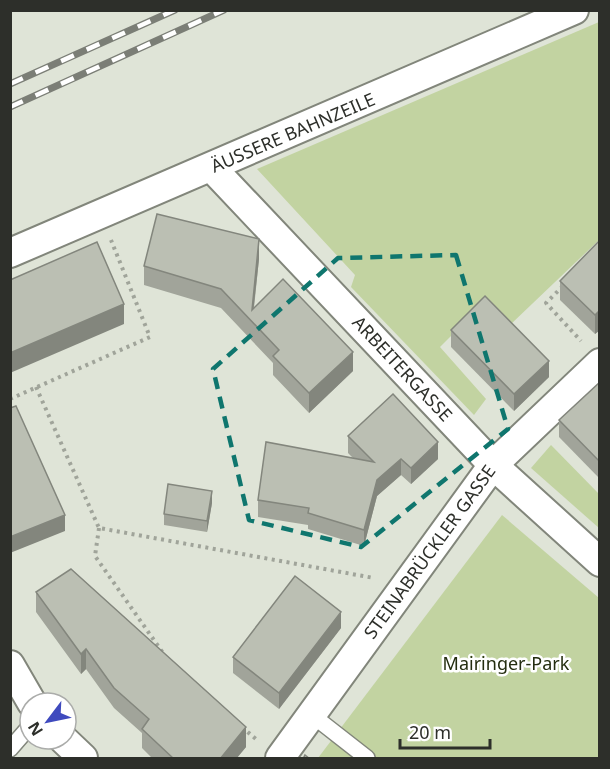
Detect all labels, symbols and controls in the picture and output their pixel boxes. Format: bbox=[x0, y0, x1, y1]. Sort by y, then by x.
street label: ÄUSSERE BAHNZEILE bbox=[207, 87, 378, 178]
street label: ARBEITERGASSE bbox=[348, 310, 458, 426]
street label: STEINABRÜCKLER GASSE bbox=[358, 460, 500, 643]
park label: Mairinger-Park bbox=[443, 651, 570, 675]
north arrow bbox=[18, 691, 78, 751]
scale bar bbox=[400, 712, 490, 750]
text: N bbox=[23, 718, 48, 740]
text: 20 m bbox=[409, 720, 451, 744]

